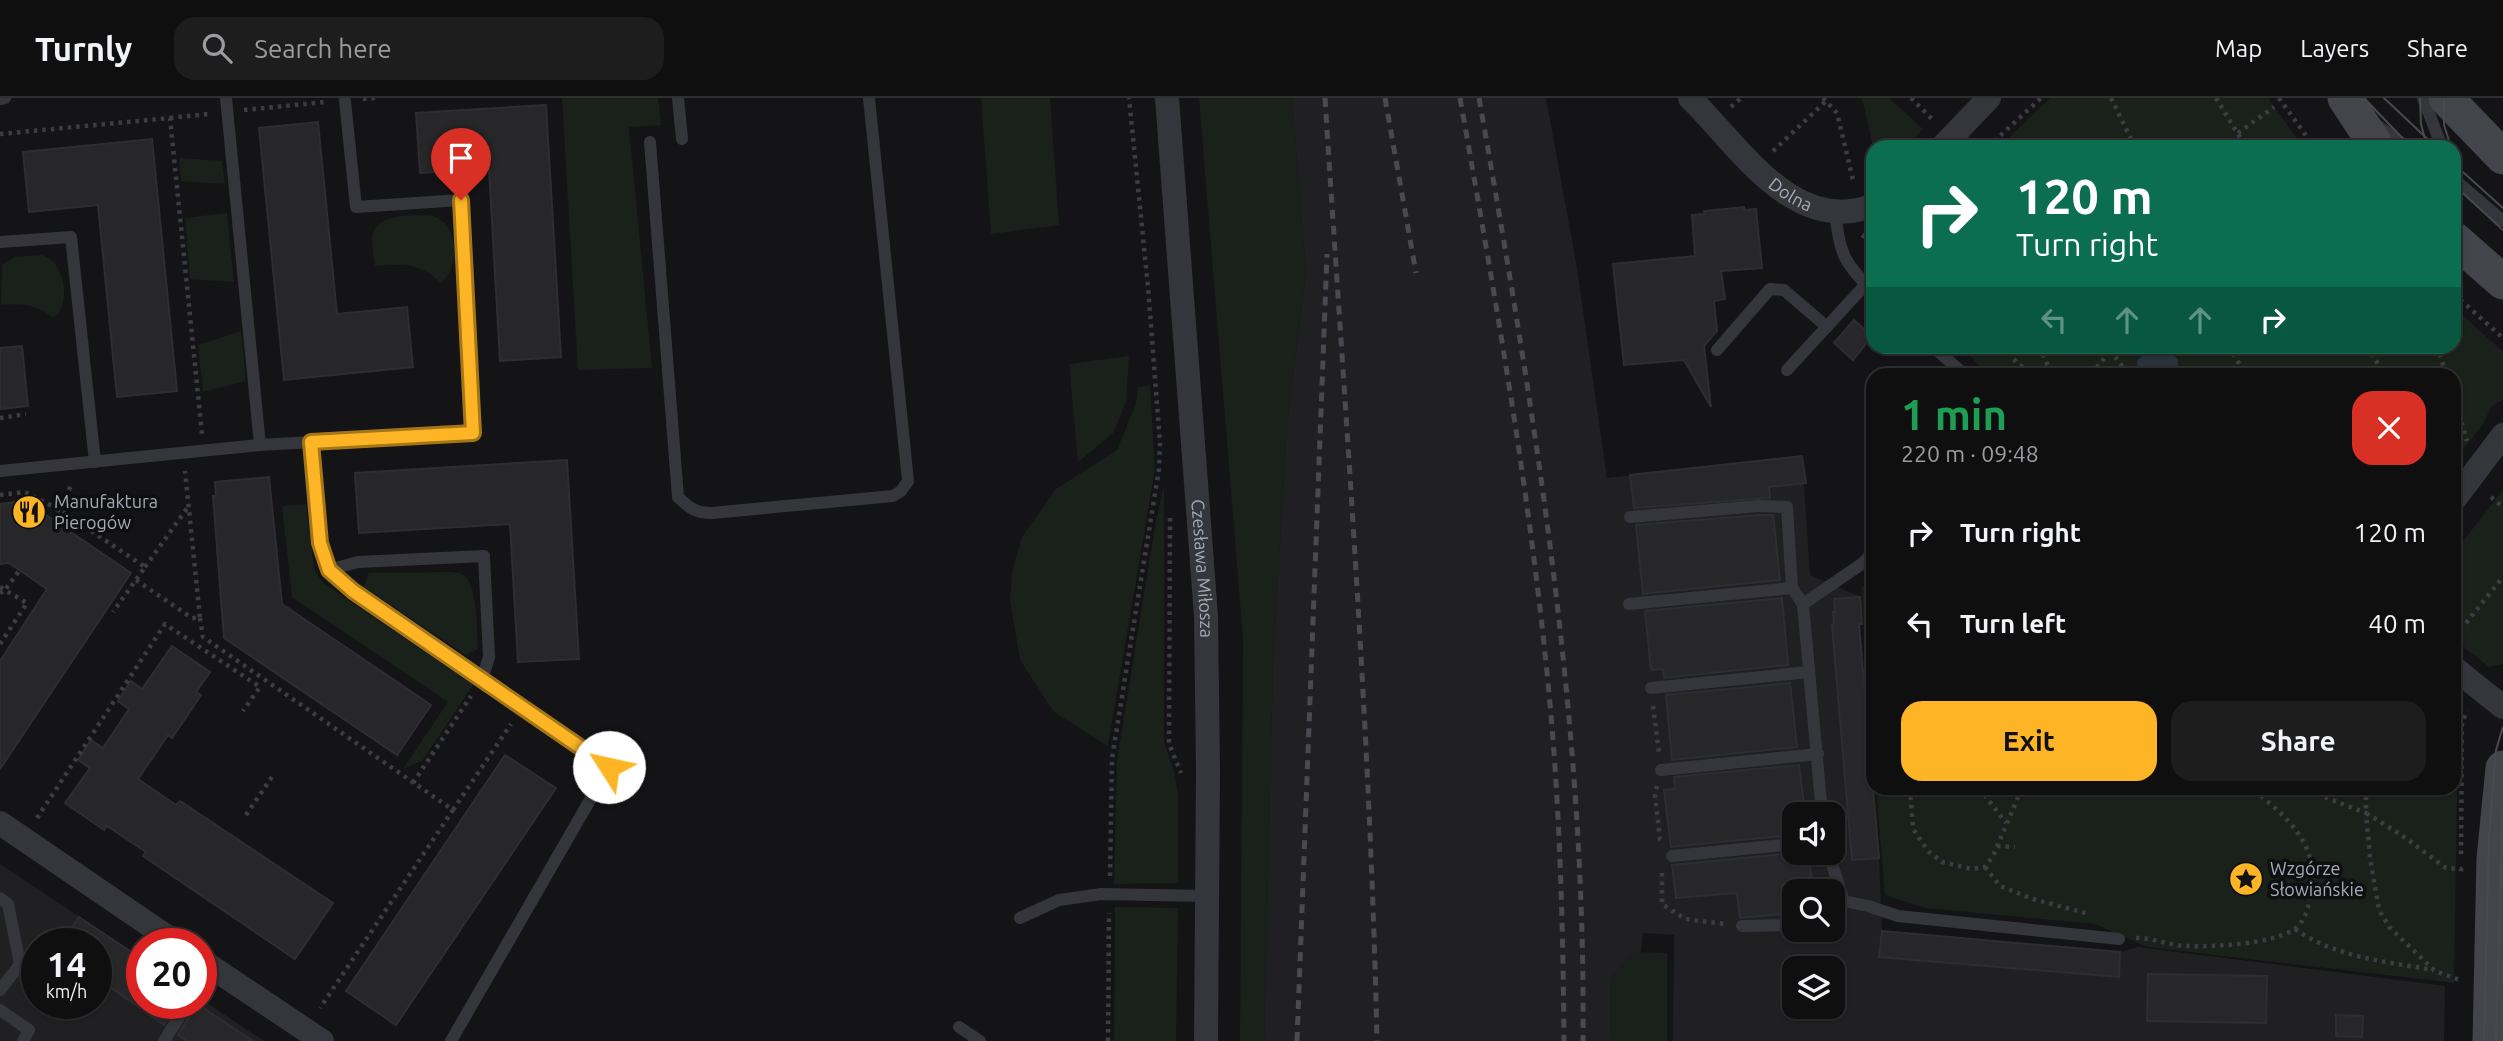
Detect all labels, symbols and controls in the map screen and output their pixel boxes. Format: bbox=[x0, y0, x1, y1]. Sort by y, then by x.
search box bbox=[174, 17, 664, 80]
icon: search bbox=[198, 29, 236, 67]
text: Turnly bbox=[35, 30, 132, 67]
text: Search here bbox=[254, 34, 392, 63]
text: Map bbox=[2215, 35, 2262, 62]
text: Layers bbox=[2300, 35, 2369, 62]
text: Share bbox=[2407, 35, 2468, 62]
pin bbox=[431, 128, 491, 200]
icon: arrive bbox=[442, 139, 480, 177]
icon: right bbox=[1901, 168, 1992, 259]
text: 120 m bbox=[2016, 168, 2153, 223]
street label: Dolna bbox=[1765, 173, 1815, 215]
text: Turn right bbox=[2016, 226, 2158, 262]
icon: left bbox=[2035, 301, 2073, 339]
icon: ahead bbox=[2108, 301, 2146, 339]
icon: ahead bbox=[2181, 301, 2219, 339]
icon: right bbox=[2254, 301, 2292, 339]
text: 1 min bbox=[1901, 391, 2007, 438]
button: close bbox=[2352, 391, 2426, 465]
text: 220 m · 09:48 bbox=[1901, 441, 2039, 466]
place label: Manufaktura Pierogów bbox=[54, 491, 158, 532]
restaurant icon: Manufaktura Pierogów bbox=[10, 493, 48, 531]
street label: Czesława Miłosza bbox=[1188, 499, 1217, 638]
icon: right bbox=[1901, 514, 1939, 552]
text: Turn right bbox=[1960, 518, 2081, 547]
text: 120 m bbox=[2354, 518, 2426, 547]
icon: left bbox=[1901, 605, 1939, 643]
text: Turn left bbox=[1960, 609, 2066, 638]
text: 40 m bbox=[2368, 609, 2426, 638]
button: Exit bbox=[1901, 701, 2157, 781]
button: Share bbox=[2171, 701, 2426, 781]
position arrow bbox=[572, 730, 646, 804]
map controls bbox=[1782, 802, 1845, 1019]
button: sound bbox=[1782, 802, 1845, 865]
place label: Wzgórze Słowiańskie bbox=[2270, 858, 2364, 899]
place icon: Wzgórze Słowiańskie bbox=[2227, 860, 2265, 898]
button: search bbox=[1782, 879, 1845, 942]
speed limit sign: 20 bbox=[126, 928, 217, 1019]
text: 14 bbox=[47, 944, 86, 984]
button: layers bbox=[1782, 956, 1845, 1019]
text: km/h bbox=[46, 981, 87, 1001]

